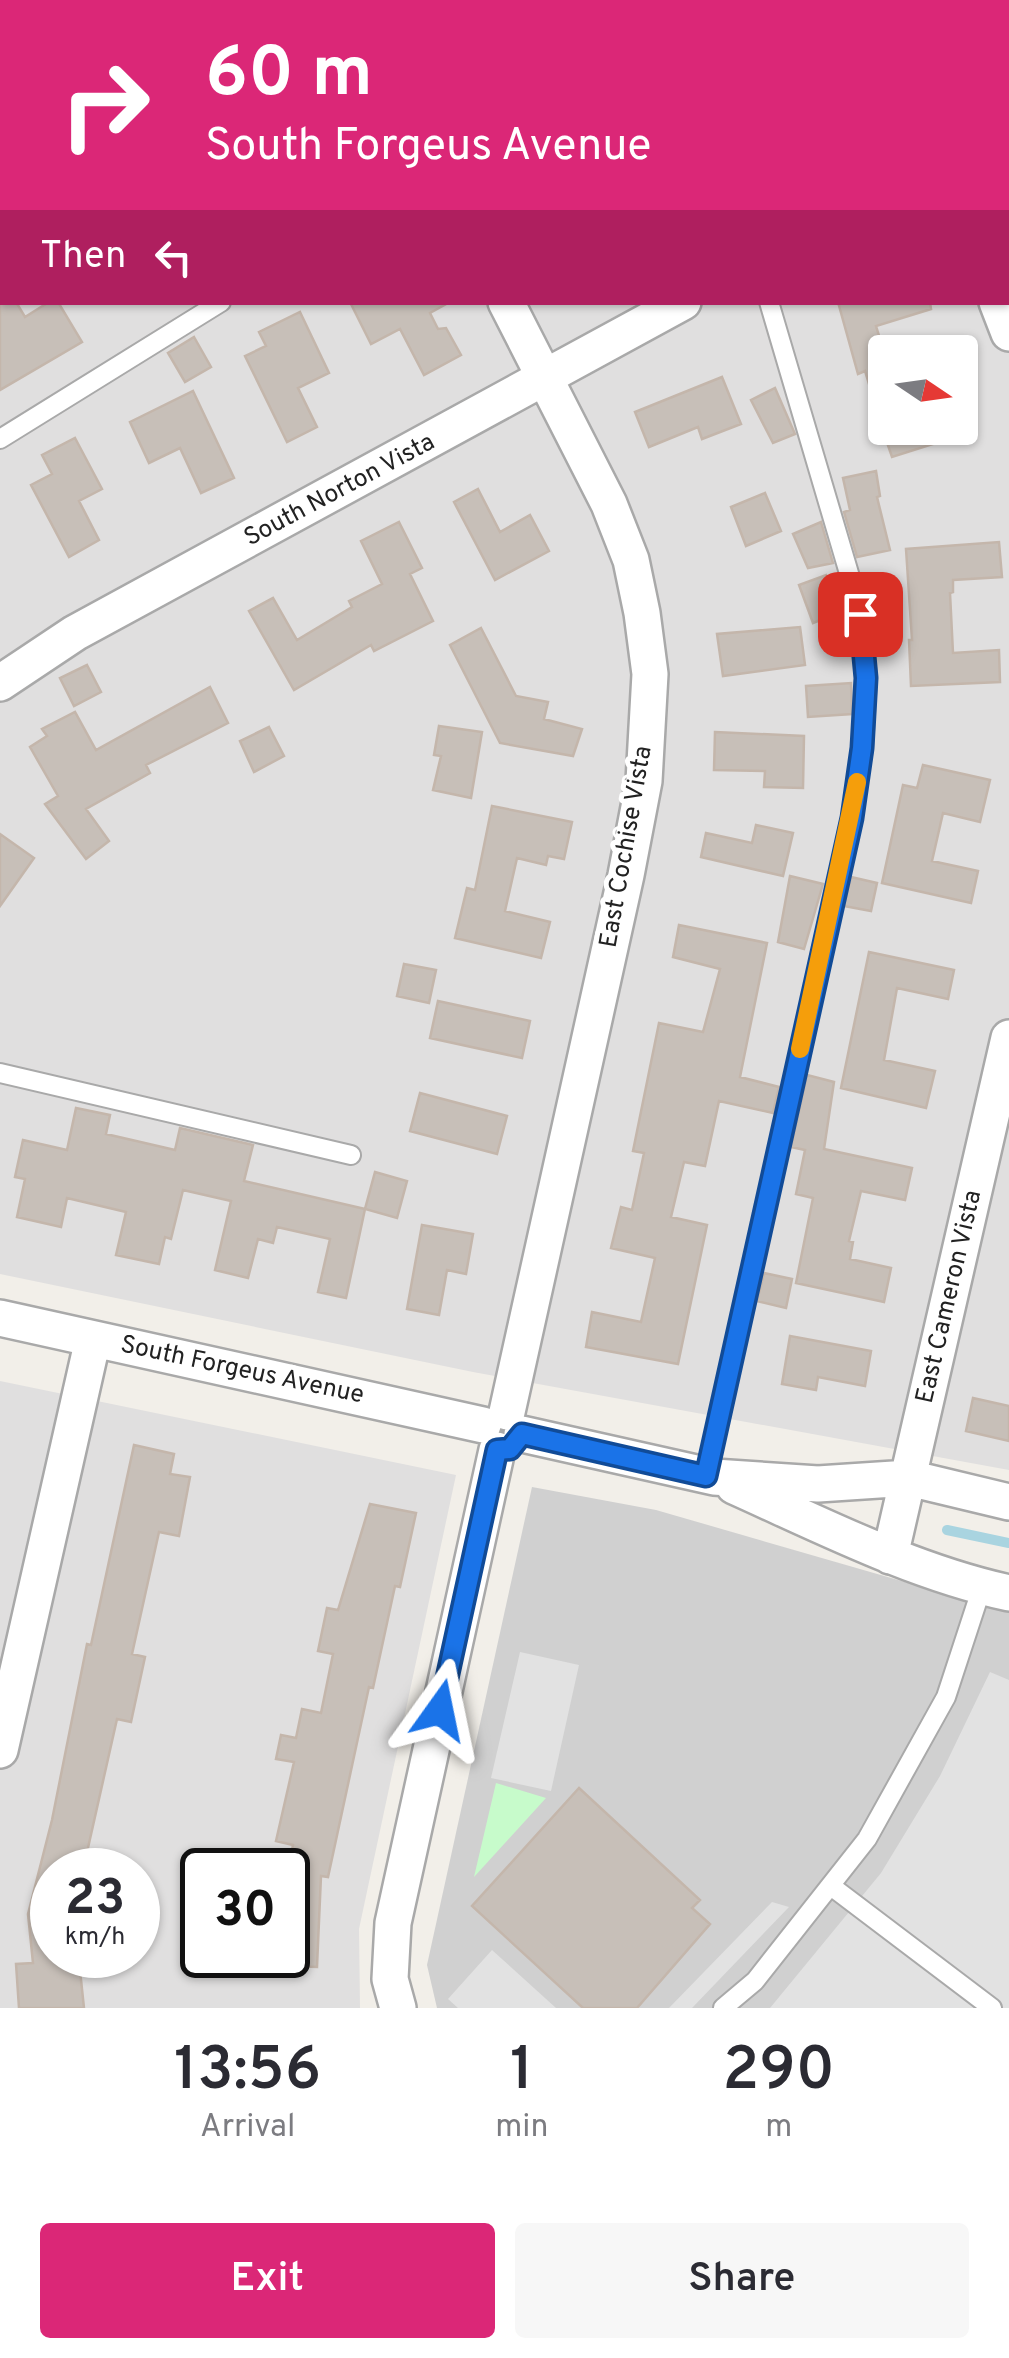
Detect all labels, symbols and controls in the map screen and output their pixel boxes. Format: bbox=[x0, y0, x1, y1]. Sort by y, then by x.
text: 60 m bbox=[205, 32, 373, 121]
icon: right bbox=[40, 40, 170, 170]
text: South Forgeus Avenue bbox=[205, 119, 652, 176]
icon: left bbox=[146, 230, 201, 285]
text: Then bbox=[40, 233, 126, 282]
north arrow bbox=[868, 335, 978, 445]
map controls bbox=[868, 335, 978, 445]
street label: South Norton Vista bbox=[239, 427, 441, 555]
pin bbox=[818, 572, 903, 657]
icon: arrive bbox=[833, 587, 888, 642]
street label: East Cochise Vista bbox=[593, 743, 661, 951]
street label: East Cameron Vista bbox=[910, 1187, 990, 1407]
street label: South Forgeus Avenue bbox=[117, 1330, 367, 1412]
position arrow bbox=[388, 1658, 492, 1762]
speed limit sign: 30 bbox=[180, 1848, 310, 1978]
text: 23 bbox=[65, 1869, 125, 1932]
text: km/h bbox=[65, 1922, 125, 1954]
text: 13:56 bbox=[174, 2035, 321, 2111]
text: 1 bbox=[510, 2035, 534, 2111]
text: 290 bbox=[723, 2035, 835, 2111]
text: Arrival bbox=[200, 2108, 295, 2148]
text: min bbox=[495, 2108, 548, 2148]
text: m bbox=[765, 2108, 792, 2148]
button: Exit bbox=[40, 2223, 495, 2338]
button: Share bbox=[515, 2223, 969, 2338]

